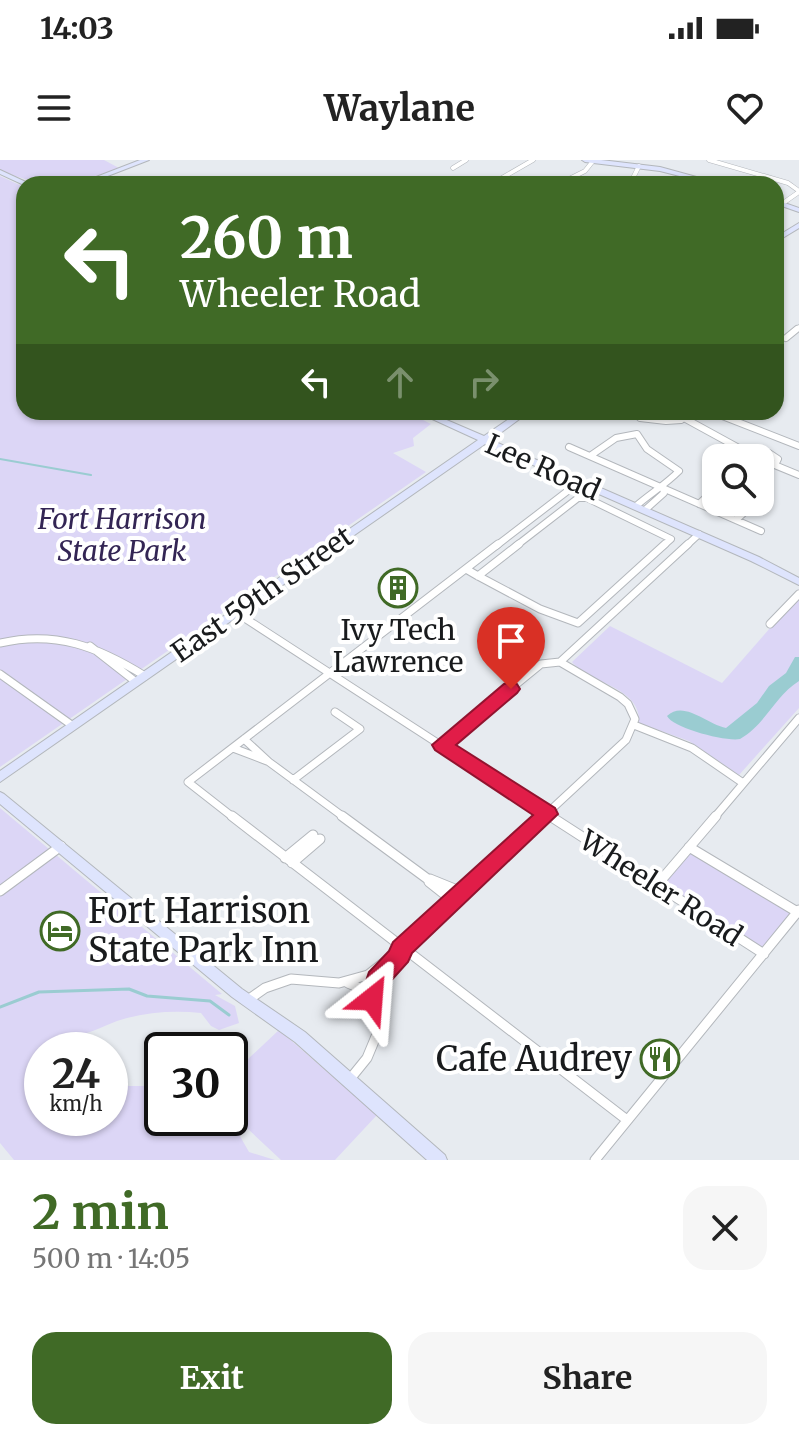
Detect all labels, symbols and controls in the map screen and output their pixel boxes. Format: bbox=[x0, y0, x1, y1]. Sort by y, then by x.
text: 14:03 bbox=[40, 9, 114, 47]
icon: menu bbox=[32, 86, 76, 130]
text: Waylane bbox=[324, 86, 475, 131]
icon: heart bbox=[723, 86, 767, 130]
text: 260 m bbox=[180, 203, 353, 273]
icon: left bbox=[48, 208, 152, 312]
text: Wheeler Road bbox=[180, 272, 420, 317]
icon: left bbox=[294, 360, 338, 404]
icon: ahead bbox=[378, 360, 422, 404]
icon: right bbox=[462, 360, 506, 404]
street label: Lee Road bbox=[480, 426, 606, 508]
map controls bbox=[702, 444, 774, 516]
button: search bbox=[702, 444, 774, 516]
park label: Fort Harrison State Park bbox=[37, 501, 206, 569]
street label: East 59th Street bbox=[164, 518, 360, 670]
building icon: Ivy Tech Lawrence bbox=[377, 567, 419, 609]
pin bbox=[477, 607, 545, 689]
place label: Ivy Tech Lawrence bbox=[333, 612, 463, 680]
icon: arrive bbox=[489, 619, 533, 663]
street label: Wheeler Road bbox=[572, 821, 749, 954]
place label: Fort Harrison State Park Inn bbox=[88, 890, 319, 971]
hotel icon: Fort Harrison State Park Inn bbox=[39, 910, 81, 952]
position arrow bbox=[330, 957, 414, 1041]
speed limit sign: 30 bbox=[144, 1032, 248, 1136]
place label: Cafe Audrey bbox=[436, 1038, 632, 1080]
restaurant icon: Cafe Audrey bbox=[639, 1038, 681, 1080]
text: 24 bbox=[52, 1049, 100, 1099]
text: km/h bbox=[50, 1091, 102, 1116]
text: 2 min bbox=[32, 1182, 169, 1242]
button: close bbox=[683, 1186, 767, 1270]
text: 500 m · 14:05 bbox=[32, 1242, 190, 1275]
button: Exit bbox=[32, 1332, 392, 1424]
button: Share bbox=[408, 1332, 767, 1424]

